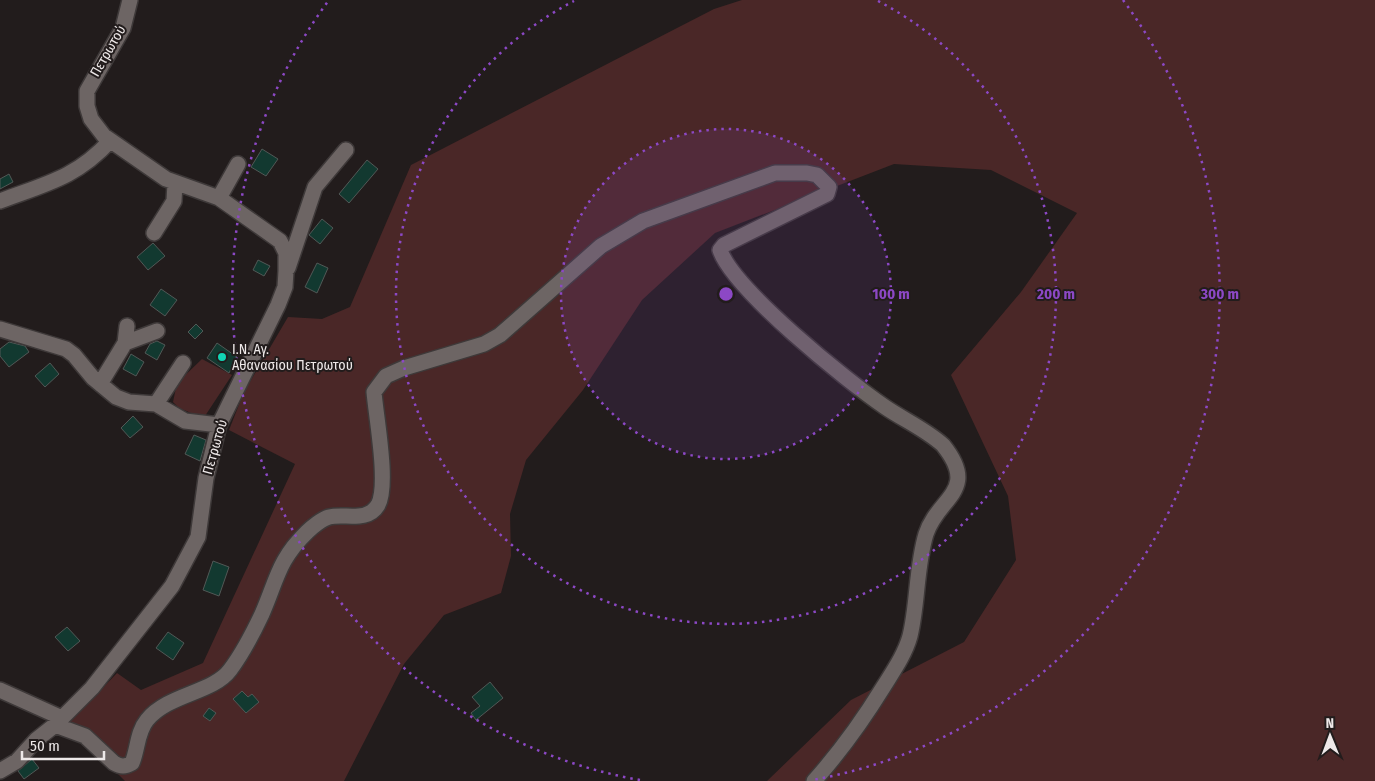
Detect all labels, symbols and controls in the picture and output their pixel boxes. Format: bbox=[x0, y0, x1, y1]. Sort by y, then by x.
street label: Πετρωτού bbox=[87, 22, 129, 80]
centre of rings bbox=[717, 285, 735, 303]
text: 100 m bbox=[872, 285, 910, 303]
text: 200 m bbox=[1036, 285, 1075, 303]
text: 300 m bbox=[1200, 285, 1239, 303]
place label: Ι.Ν. Αγ. Αθανασίου Πετρωτού bbox=[232, 341, 353, 374]
marker: Ι.Ν. Αγ. Αθανασίου Πετρωτού bbox=[216, 351, 228, 363]
street label: Πετρωτού bbox=[199, 417, 231, 477]
north arrow bbox=[1305, 711, 1355, 761]
text: N bbox=[1325, 715, 1334, 732]
scale bar bbox=[22, 728, 105, 760]
text: 50 m bbox=[30, 737, 60, 755]

